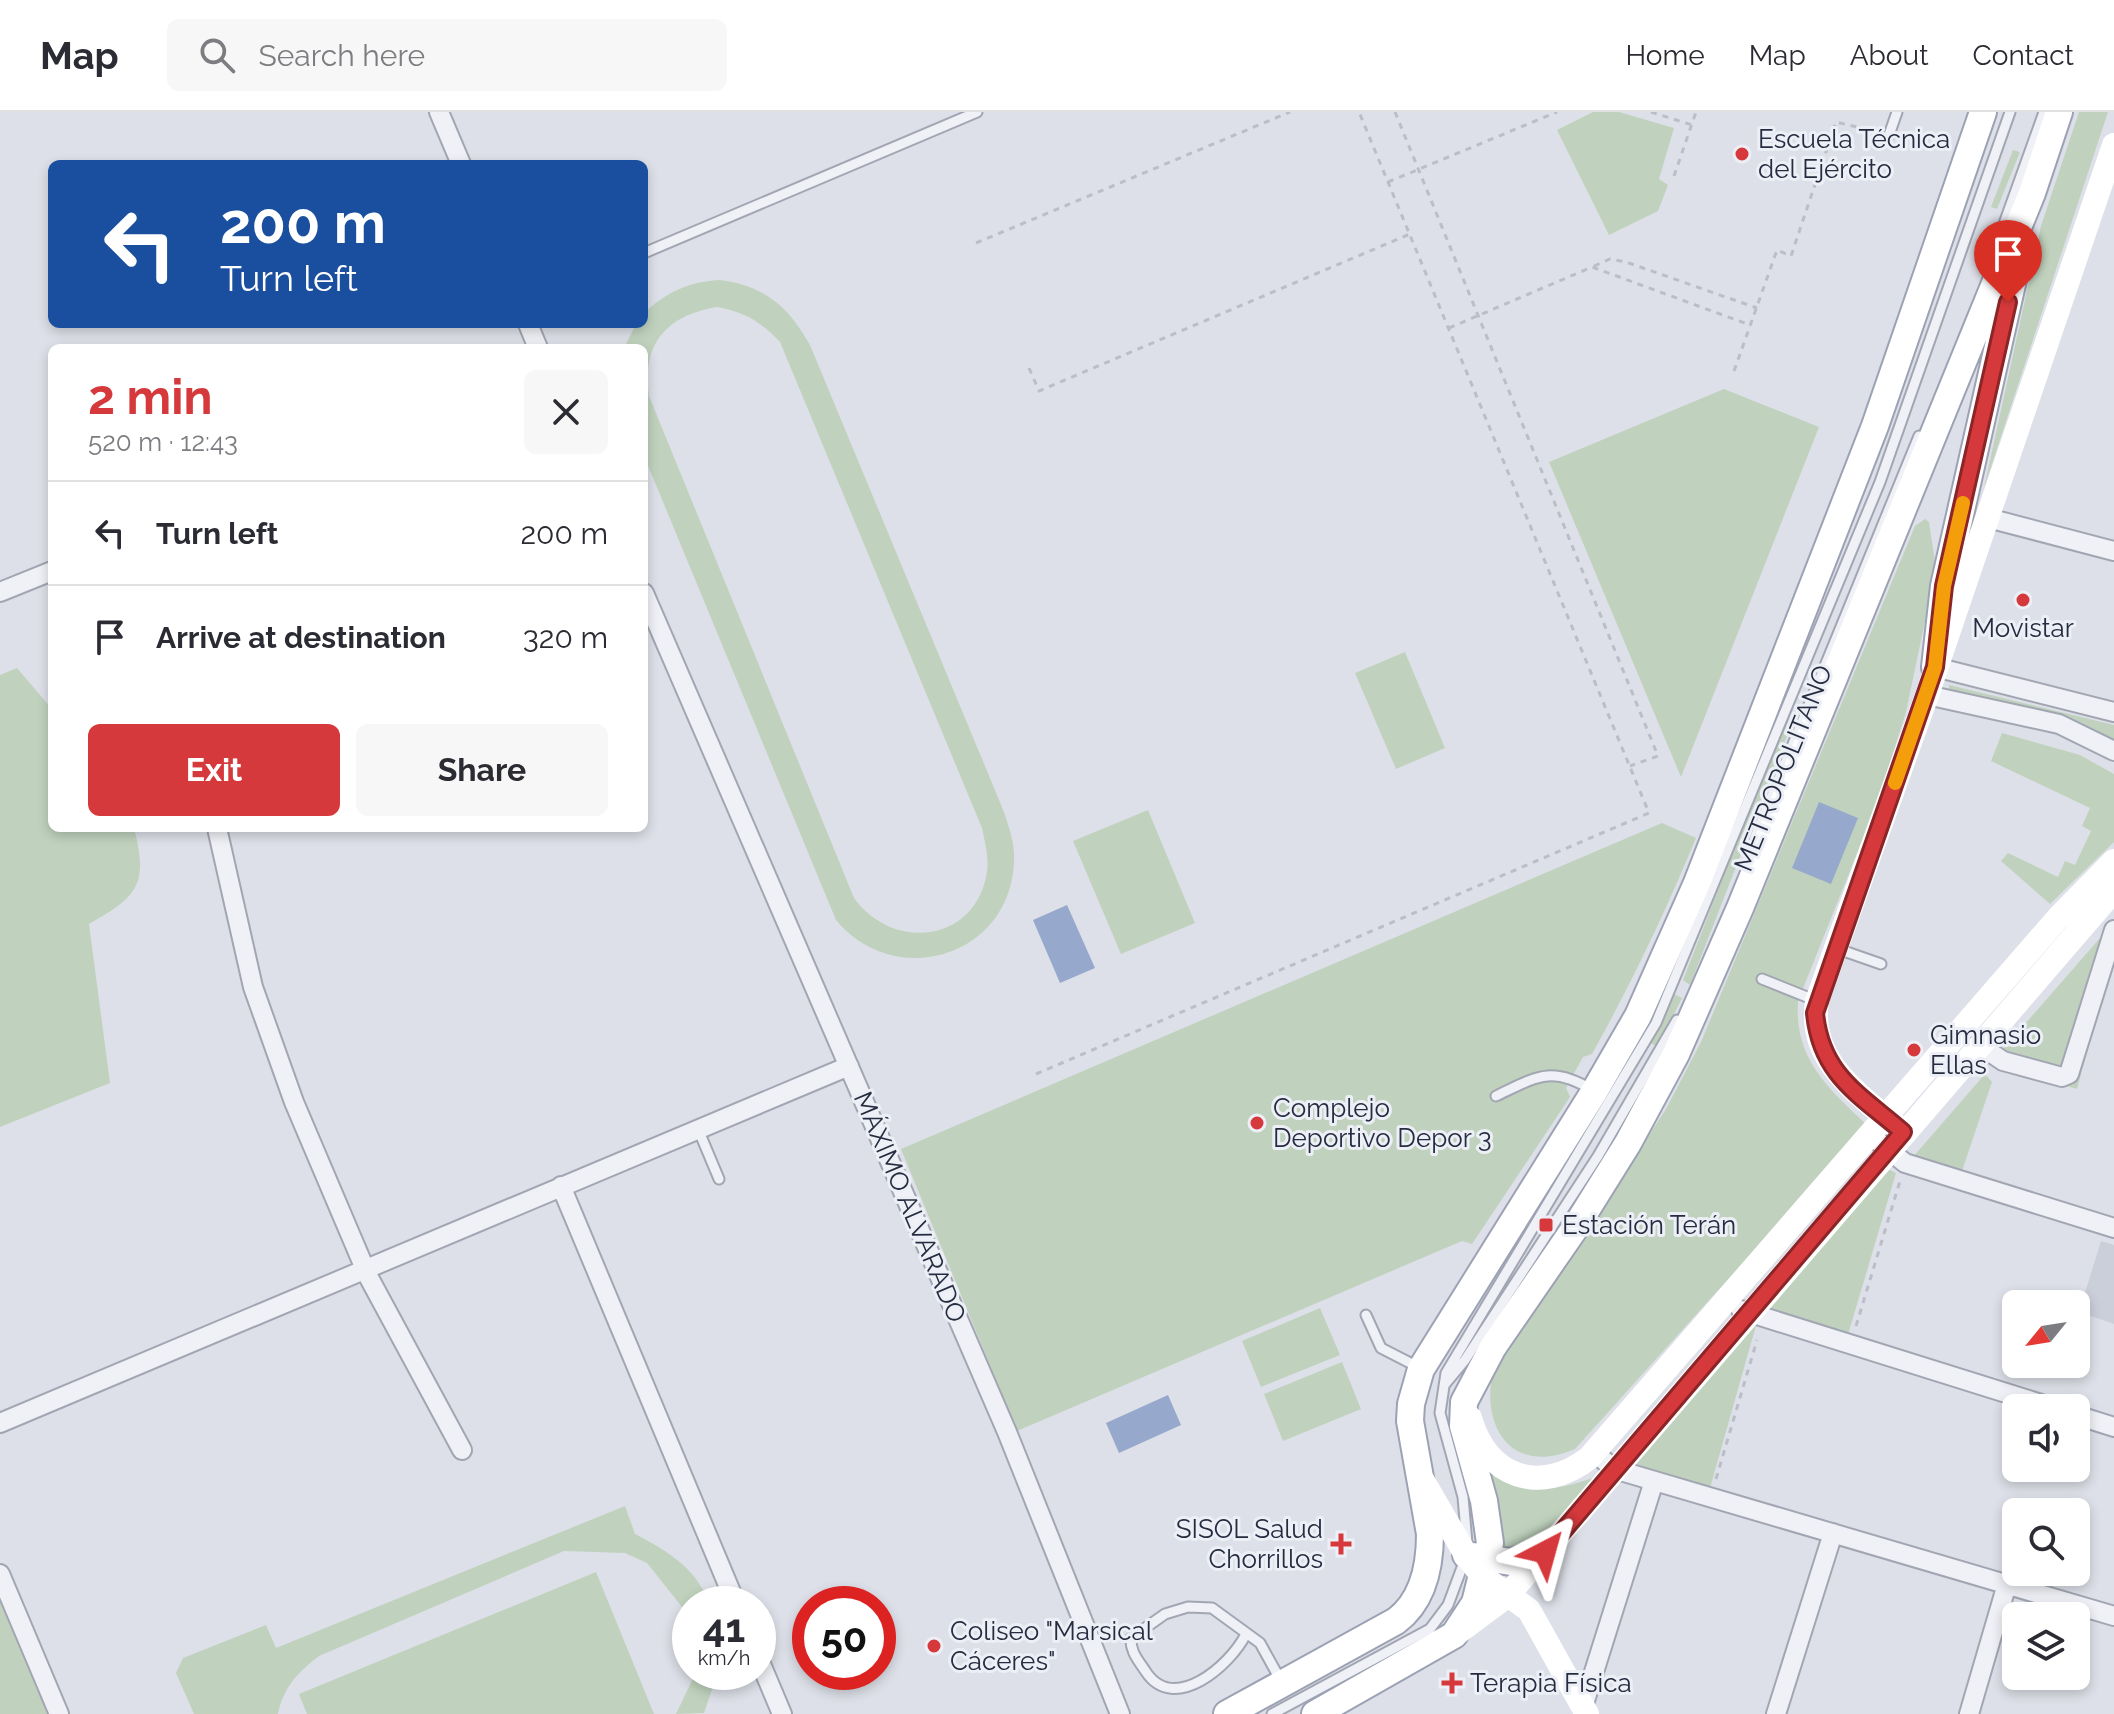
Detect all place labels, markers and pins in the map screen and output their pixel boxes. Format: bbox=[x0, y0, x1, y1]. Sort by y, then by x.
place label: Escuela Técnica del Ejército bbox=[1758, 124, 1950, 184]
marker: Escuela Técnica del Ejército bbox=[1733, 145, 1751, 163]
pin bbox=[1974, 220, 2042, 302]
marker: Movistar bbox=[2014, 591, 2032, 609]
place label: Movistar bbox=[1972, 613, 2074, 643]
place label: Gimnasio Ellas bbox=[1930, 1020, 2041, 1080]
marker: Gimnasio Ellas bbox=[1905, 1041, 1923, 1059]
place label: Complejo Deportivo Depor 3 bbox=[1273, 1093, 1492, 1153]
marker: Complejo Deportivo Depor 3 bbox=[1248, 1114, 1266, 1132]
place label: Estación Terán bbox=[1562, 1210, 1736, 1240]
marker: Estación Terán bbox=[1537, 1216, 1555, 1234]
place label: SISOL Salud Chorrillos bbox=[1176, 1514, 1323, 1574]
marker: SISOL Salud Chorrillos bbox=[1330, 1533, 1352, 1555]
place label: Coliseo "Marsical Cáceres" bbox=[950, 1616, 1154, 1676]
marker: Coliseo "Marsical Cáceres" bbox=[925, 1637, 943, 1655]
place label: Terapia Física bbox=[1470, 1668, 1632, 1698]
marker: Terapia Física bbox=[1441, 1672, 1463, 1694]

